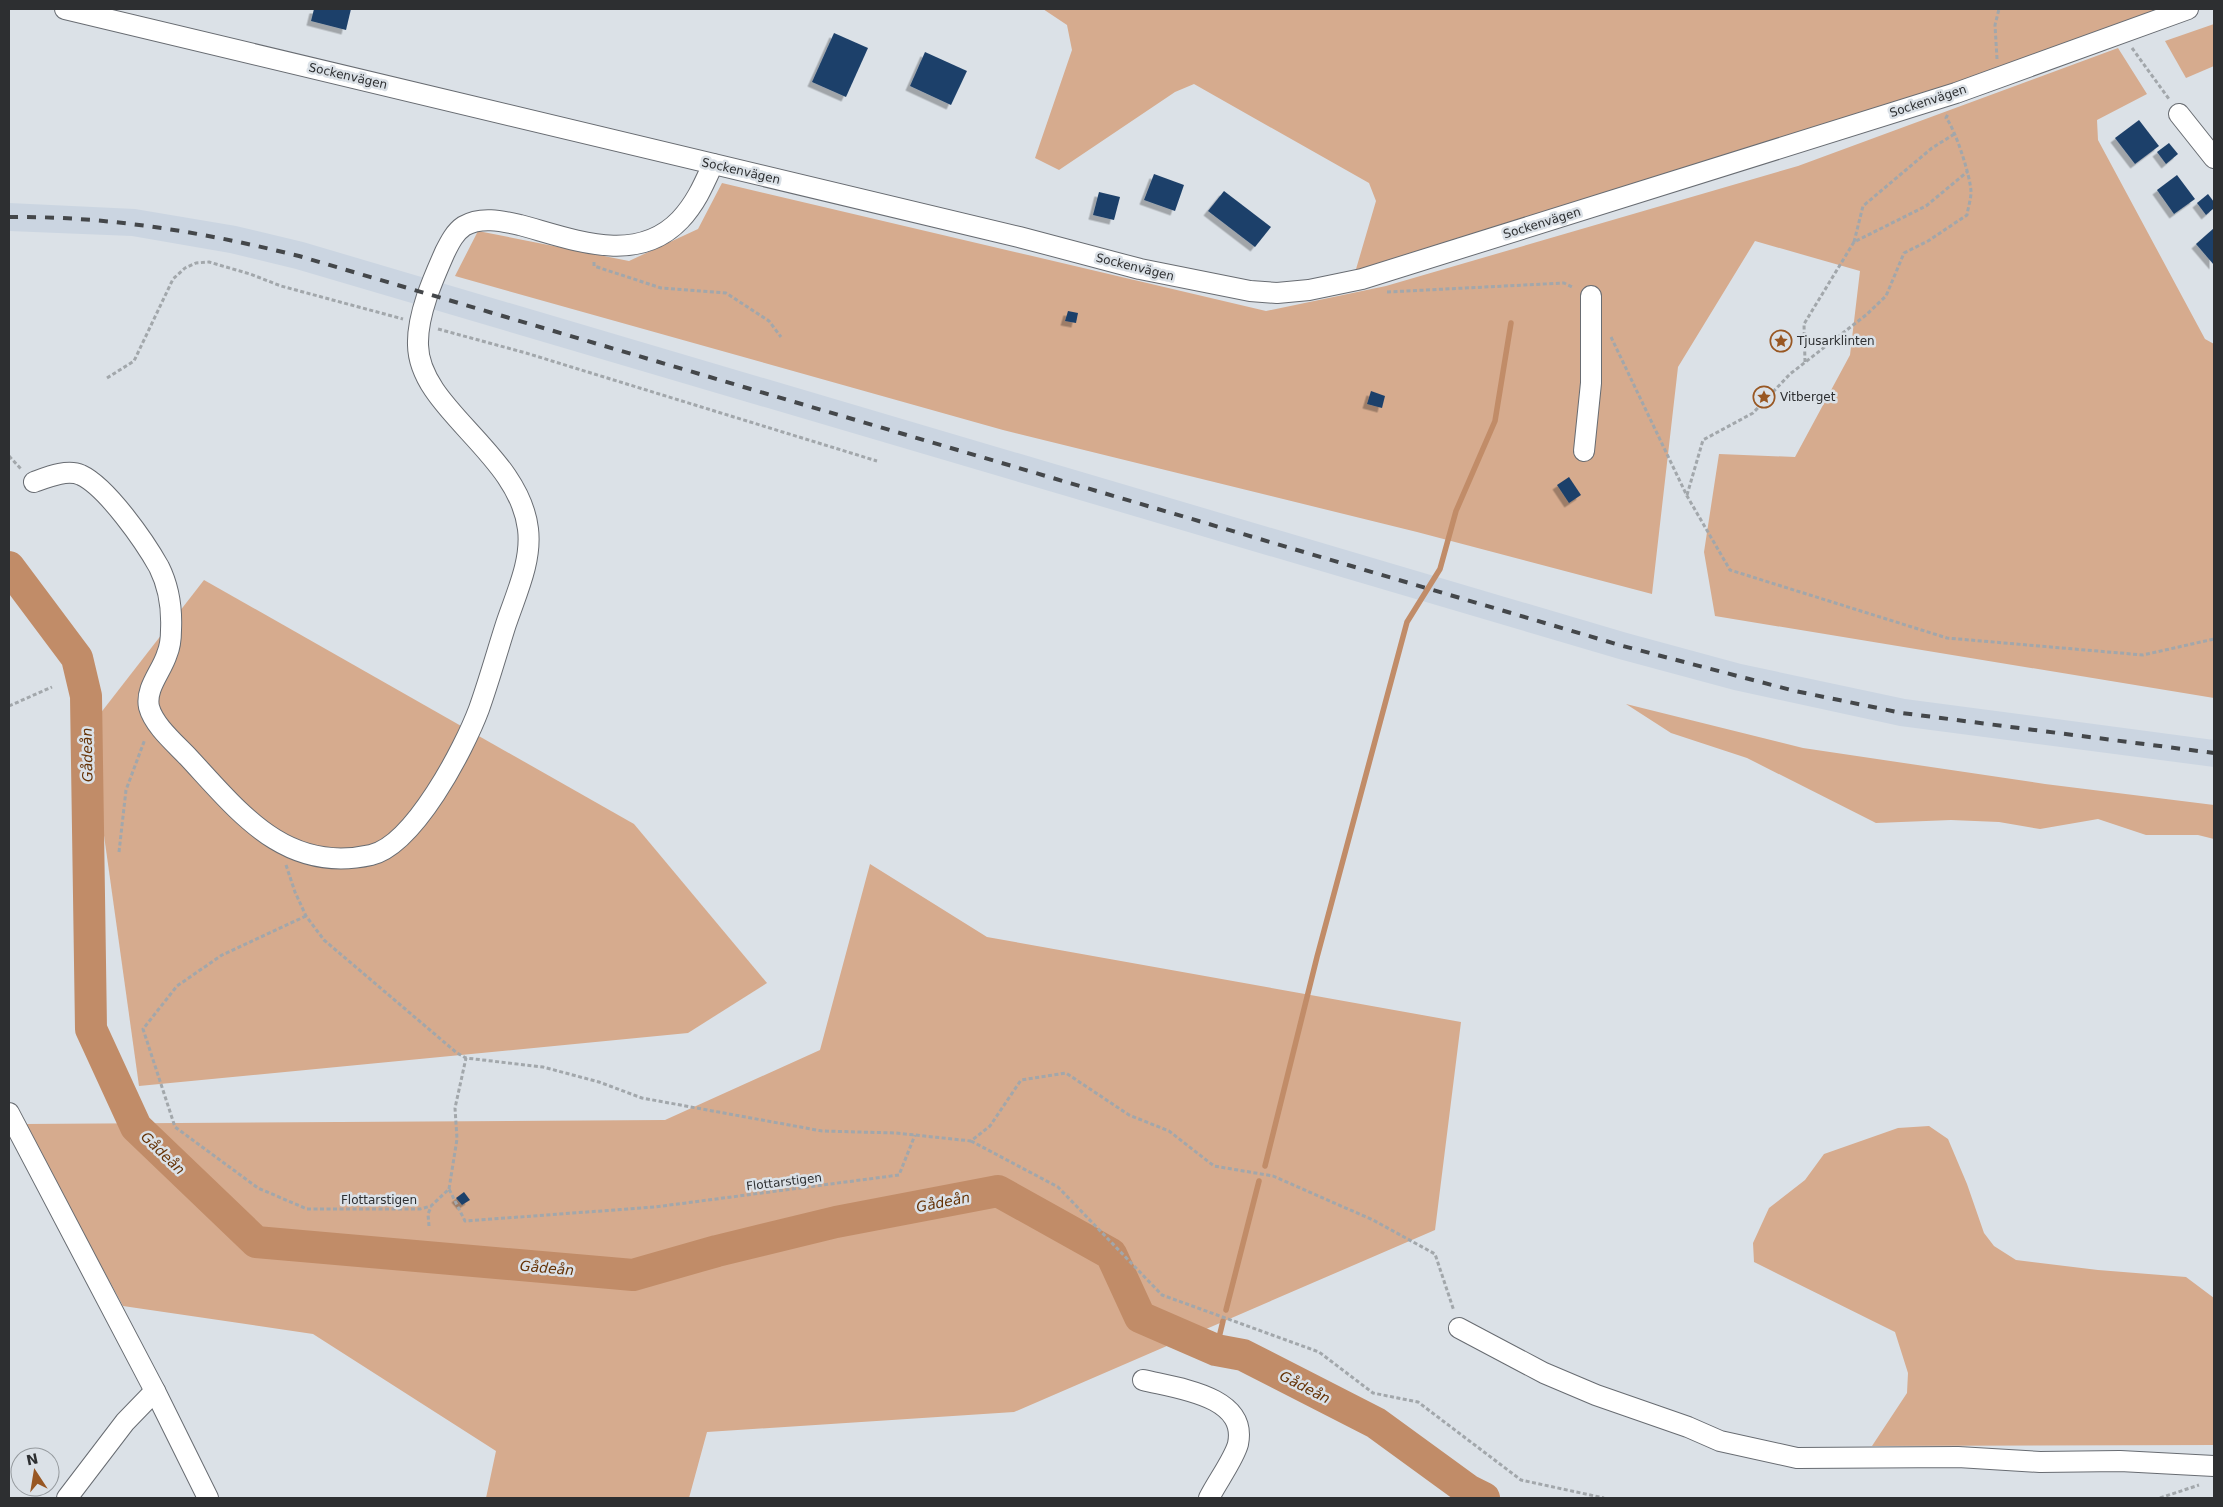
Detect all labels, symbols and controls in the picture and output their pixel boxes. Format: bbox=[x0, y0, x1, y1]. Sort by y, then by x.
street label: Sockenvägen bbox=[307, 60, 389, 92]
street label: Sockenvägen bbox=[1888, 82, 1968, 120]
street label: Sockenvägen bbox=[700, 155, 782, 187]
street label: Sockenvägen bbox=[1502, 205, 1582, 241]
street label: Sockenvägen bbox=[1094, 251, 1176, 283]
place icon: Tjusarklinten bbox=[1769, 329, 1793, 353]
place label: Tjusarklinten bbox=[1796, 334, 1875, 348]
place icon: Vitberget bbox=[1752, 385, 1776, 409]
place label: Vitberget bbox=[1780, 390, 1836, 404]
water label: Gådeån bbox=[79, 728, 95, 782]
water label: Gådeån bbox=[138, 1128, 188, 1178]
street label: Flottarstigen bbox=[745, 1170, 823, 1194]
water label: Gådeån bbox=[915, 1189, 971, 1215]
street label: Flottarstigen bbox=[341, 1193, 417, 1207]
water label: Gådeån bbox=[519, 1258, 575, 1278]
water label: Gådeån bbox=[1277, 1368, 1333, 1406]
north arrow bbox=[10, 1447, 60, 1497]
text: N bbox=[25, 1450, 40, 1468]

